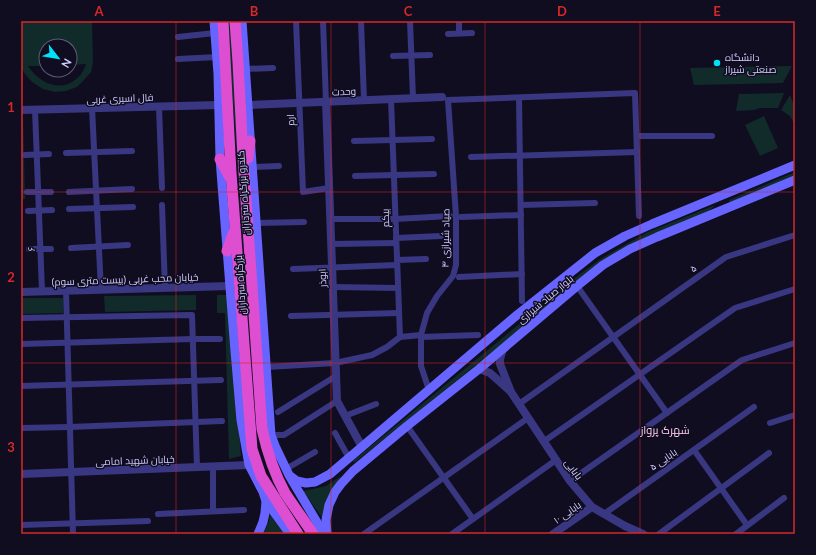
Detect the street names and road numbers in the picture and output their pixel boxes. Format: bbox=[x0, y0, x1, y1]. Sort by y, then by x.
street label: وحدت bbox=[332, 85, 356, 97]
street label: فال اسیری غربی bbox=[86, 91, 154, 106]
street label: ارم bbox=[284, 114, 298, 126]
street label: کندرو بزرگراه سرداران bbox=[234, 150, 253, 236]
street label: بیکم bbox=[379, 208, 393, 228]
street label: صیاد شیرازی ۴ bbox=[438, 208, 453, 268]
street label: ۶ bbox=[25, 246, 37, 252]
street label: بزرگراه سرداران bbox=[232, 255, 249, 315]
street label: ۵ bbox=[687, 262, 699, 274]
street label: ابوذر bbox=[316, 268, 328, 289]
street label: خیابان محب غربی (بیست متری سوم) bbox=[51, 270, 199, 290]
street label: بلوار صیاد شیرازی bbox=[515, 272, 576, 327]
street label: بابایی ۵ bbox=[647, 445, 680, 474]
street label: خیابان شهید امامی bbox=[95, 453, 175, 468]
street label: بابایی bbox=[562, 456, 586, 482]
street label: بابایی ۱۰ bbox=[551, 498, 584, 527]

